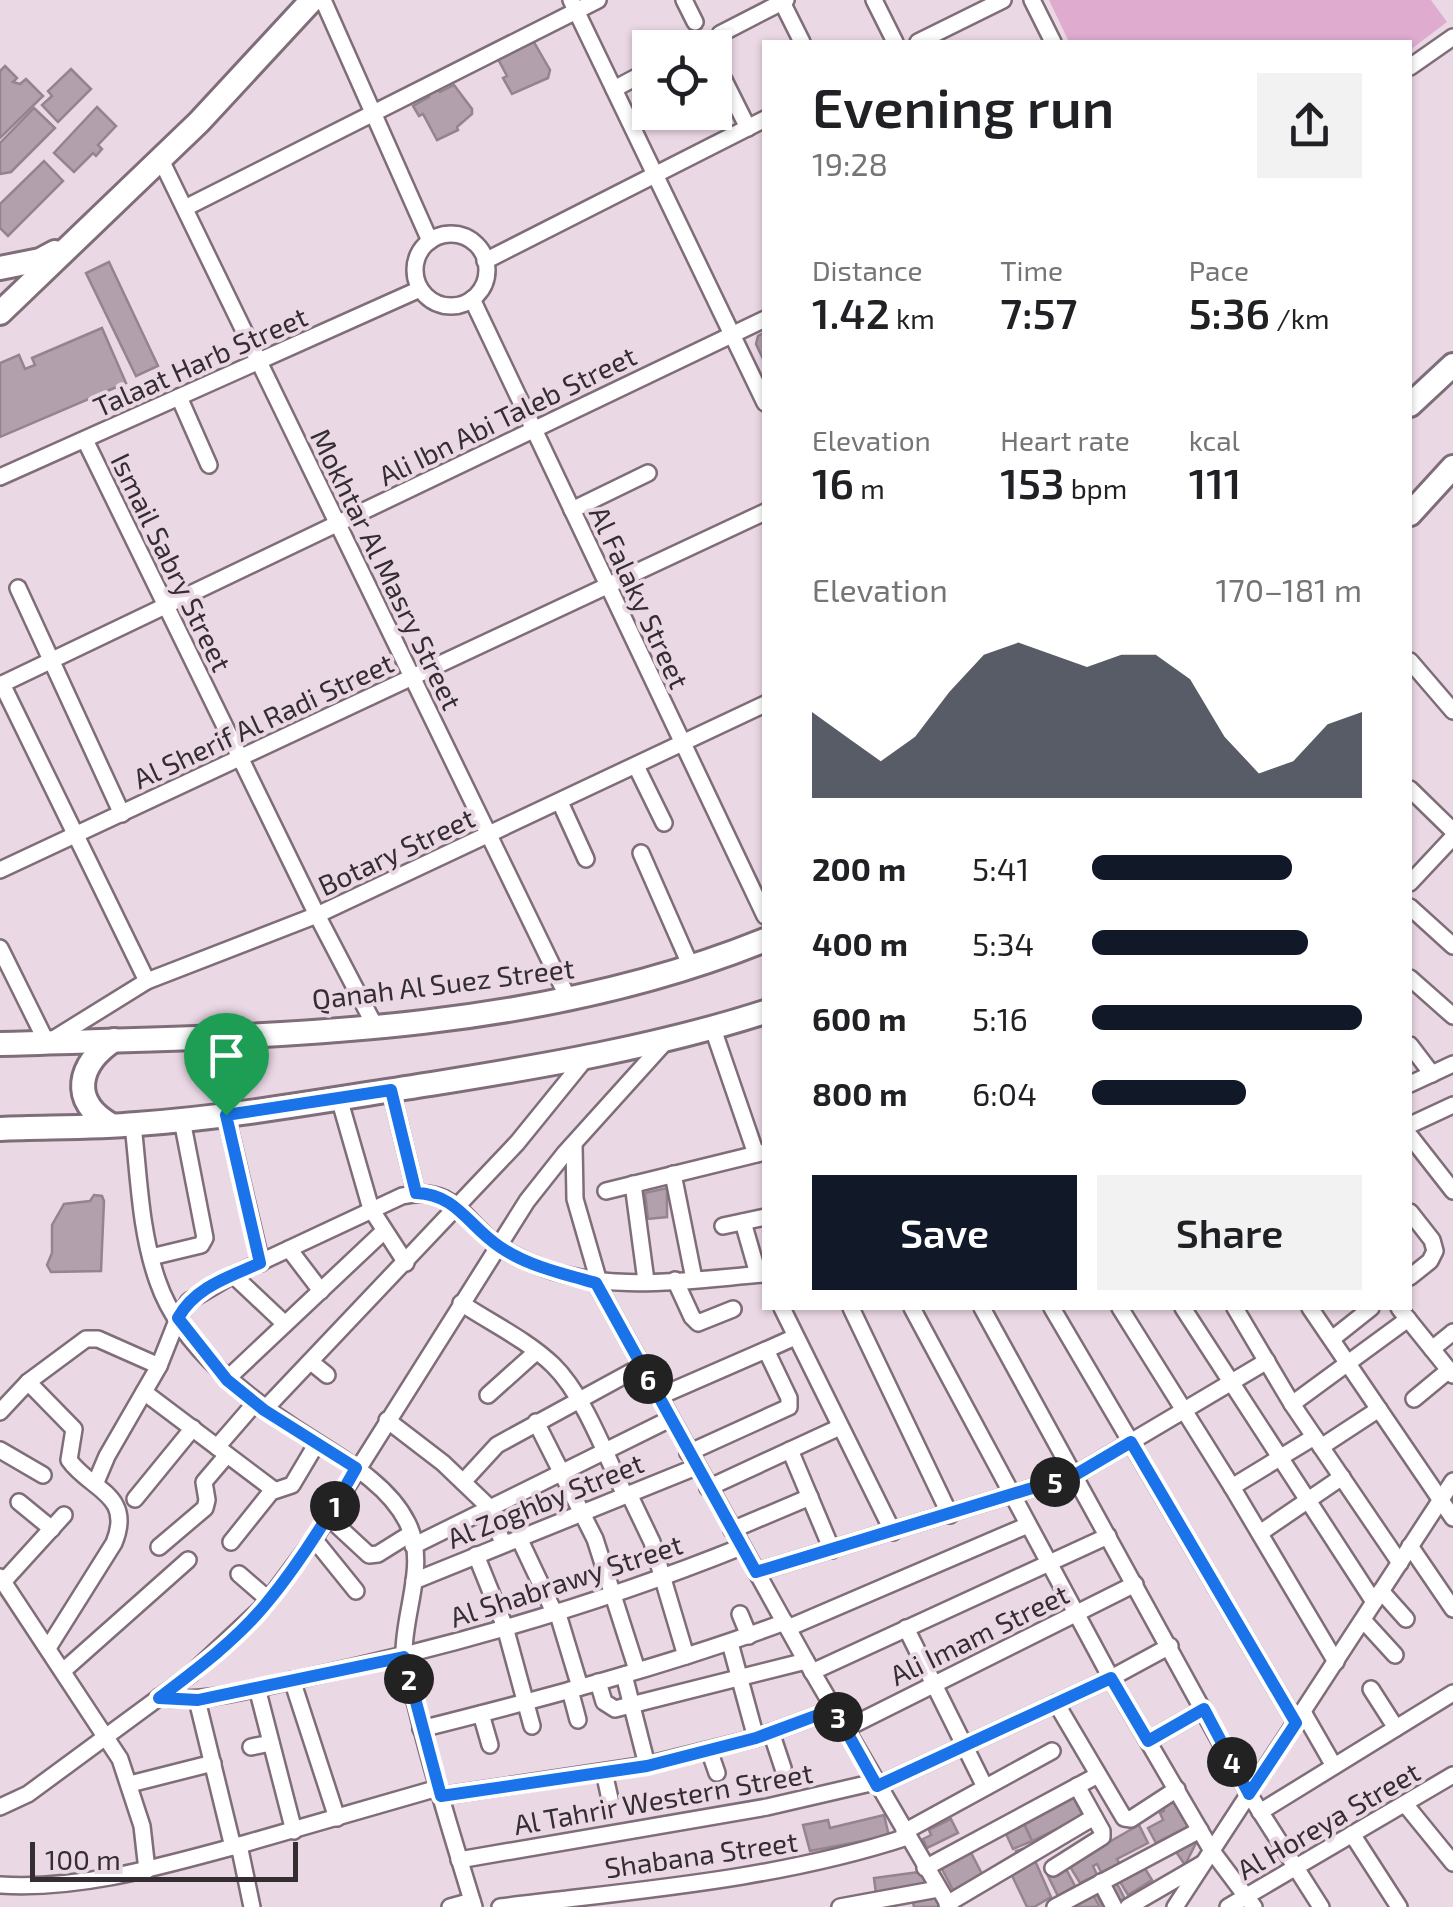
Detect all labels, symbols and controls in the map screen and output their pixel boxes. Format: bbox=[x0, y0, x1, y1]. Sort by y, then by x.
map controls bbox=[632, 30, 732, 130]
button: locate bbox=[632, 30, 732, 130]
text: Evening run bbox=[812, 73, 1114, 139]
button: share bbox=[1257, 73, 1362, 178]
text: 19:28 bbox=[812, 144, 888, 182]
text: Distance bbox=[812, 253, 923, 287]
text: Time bbox=[1000, 253, 1063, 287]
text: Pace bbox=[1189, 253, 1249, 287]
text: 1.42 bbox=[812, 287, 890, 337]
text: 7:57 bbox=[1000, 287, 1077, 337]
text: 5:36 bbox=[1189, 287, 1270, 337]
street label: Talaat Harb Street bbox=[88, 299, 312, 423]
text: km bbox=[890, 301, 935, 335]
text: /km bbox=[1270, 301, 1330, 335]
street label: Ali Ibn Abi Taleb Street bbox=[373, 338, 641, 492]
street label: Mokhtar Al Masry Street bbox=[304, 423, 470, 715]
text: Elevation bbox=[812, 423, 931, 457]
text: Heart rate bbox=[1000, 423, 1130, 457]
text: kcal bbox=[1189, 423, 1240, 457]
street label: Ismail Sabry Street bbox=[104, 447, 240, 677]
text: 16 bbox=[812, 457, 854, 507]
text: 153 bbox=[1000, 457, 1064, 507]
text: 111 bbox=[1189, 457, 1241, 507]
text: m bbox=[854, 471, 885, 505]
text: bpm bbox=[1064, 471, 1127, 505]
street label: Al Falaky Street bbox=[583, 500, 697, 694]
text: Elevation bbox=[812, 570, 948, 608]
text: 170–181 m bbox=[1216, 570, 1362, 608]
street label: Al Sherif Al Radi Street bbox=[128, 645, 398, 795]
street label: Botary Street bbox=[312, 800, 480, 902]
text: 200 m bbox=[812, 849, 906, 887]
text: 5:41 bbox=[972, 849, 1029, 887]
text: 400 m bbox=[812, 924, 908, 962]
text: 5:34 bbox=[972, 924, 1034, 962]
street label: Qanah Al Suez Street bbox=[310, 950, 576, 1016]
text: 600 m bbox=[812, 999, 906, 1037]
text: 5:16 bbox=[972, 999, 1028, 1037]
pin bbox=[184, 1013, 269, 1116]
icon: arrive bbox=[199, 1028, 254, 1083]
text: 800 m bbox=[812, 1074, 907, 1112]
text: 6:04 bbox=[972, 1074, 1037, 1112]
button: Save bbox=[812, 1175, 1077, 1290]
button: Share bbox=[1097, 1175, 1362, 1290]
pin: 6 bbox=[623, 1354, 673, 1404]
text: 6 bbox=[640, 1362, 656, 1396]
street label: Al Zoghby Street bbox=[442, 1445, 648, 1555]
pin: 5 bbox=[1030, 1457, 1080, 1507]
text: 5 bbox=[1047, 1465, 1063, 1499]
pin: 1 bbox=[310, 1481, 360, 1531]
text: 1 bbox=[329, 1489, 341, 1523]
street label: Al Shabrawy Street bbox=[445, 1526, 687, 1634]
street label: Ali Imam Street bbox=[884, 1576, 1074, 1692]
pin: 2 bbox=[384, 1654, 434, 1704]
text: 2 bbox=[401, 1662, 417, 1696]
pin: 3 bbox=[813, 1692, 863, 1742]
text: 3 bbox=[830, 1700, 846, 1734]
pin: 4 bbox=[1207, 1737, 1257, 1787]
text: 4 bbox=[1223, 1745, 1241, 1779]
street label: Al Horeya Street bbox=[1230, 1754, 1426, 1886]
street label: Al Tahrir Western Street bbox=[511, 1755, 815, 1841]
street label: Shabana Street bbox=[602, 1824, 800, 1884]
scale bar bbox=[30, 1837, 298, 1882]
text: 100 m bbox=[45, 1842, 121, 1876]

